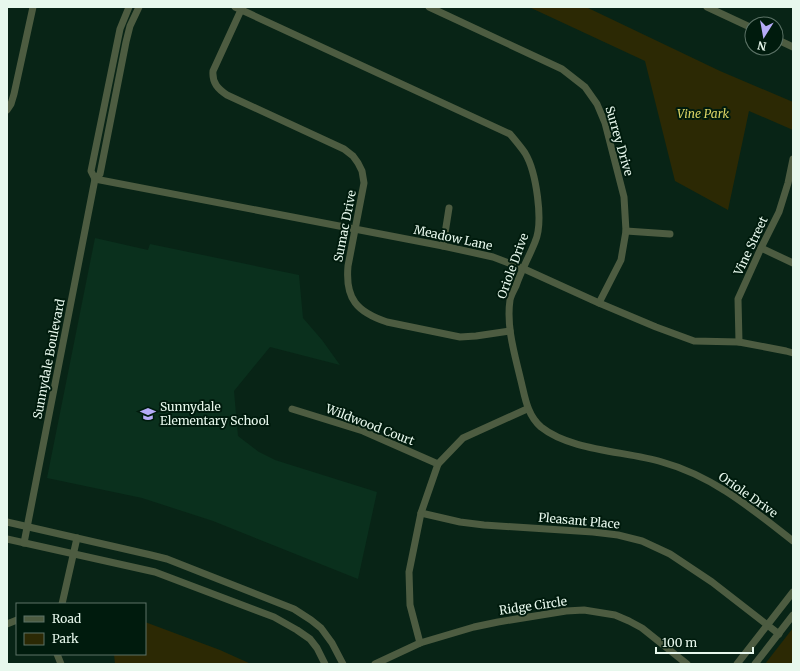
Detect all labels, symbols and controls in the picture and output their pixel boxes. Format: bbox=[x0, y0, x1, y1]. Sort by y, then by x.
north arrow bbox=[744, 16, 784, 56]
text: N bbox=[756, 38, 768, 54]
street label: Surrey Drive bbox=[602, 104, 637, 178]
park label: Vine Park bbox=[677, 106, 729, 121]
street label: Sumac Drive bbox=[330, 189, 359, 263]
street label: Vine Street bbox=[730, 214, 771, 278]
street label: Meadow Lane bbox=[412, 222, 494, 253]
street label: Oriole Drive bbox=[494, 231, 531, 301]
street label: Sunnydale Boulevard bbox=[30, 298, 68, 420]
place label: Sunnydale Elementary School bbox=[160, 399, 270, 428]
street label: Wildwood Court bbox=[323, 400, 417, 448]
school or university icon: Sunnydale Elementary School bbox=[139, 405, 157, 423]
street label: Oriole Drive bbox=[716, 469, 781, 520]
street label: Pleasant Place bbox=[538, 509, 620, 532]
street label: Ridge Circle bbox=[498, 593, 568, 618]
legend bbox=[16, 603, 146, 655]
text: Road bbox=[52, 611, 81, 626]
scale bar bbox=[656, 629, 753, 655]
text: Park bbox=[52, 631, 79, 646]
text: 100 m bbox=[662, 635, 697, 650]

